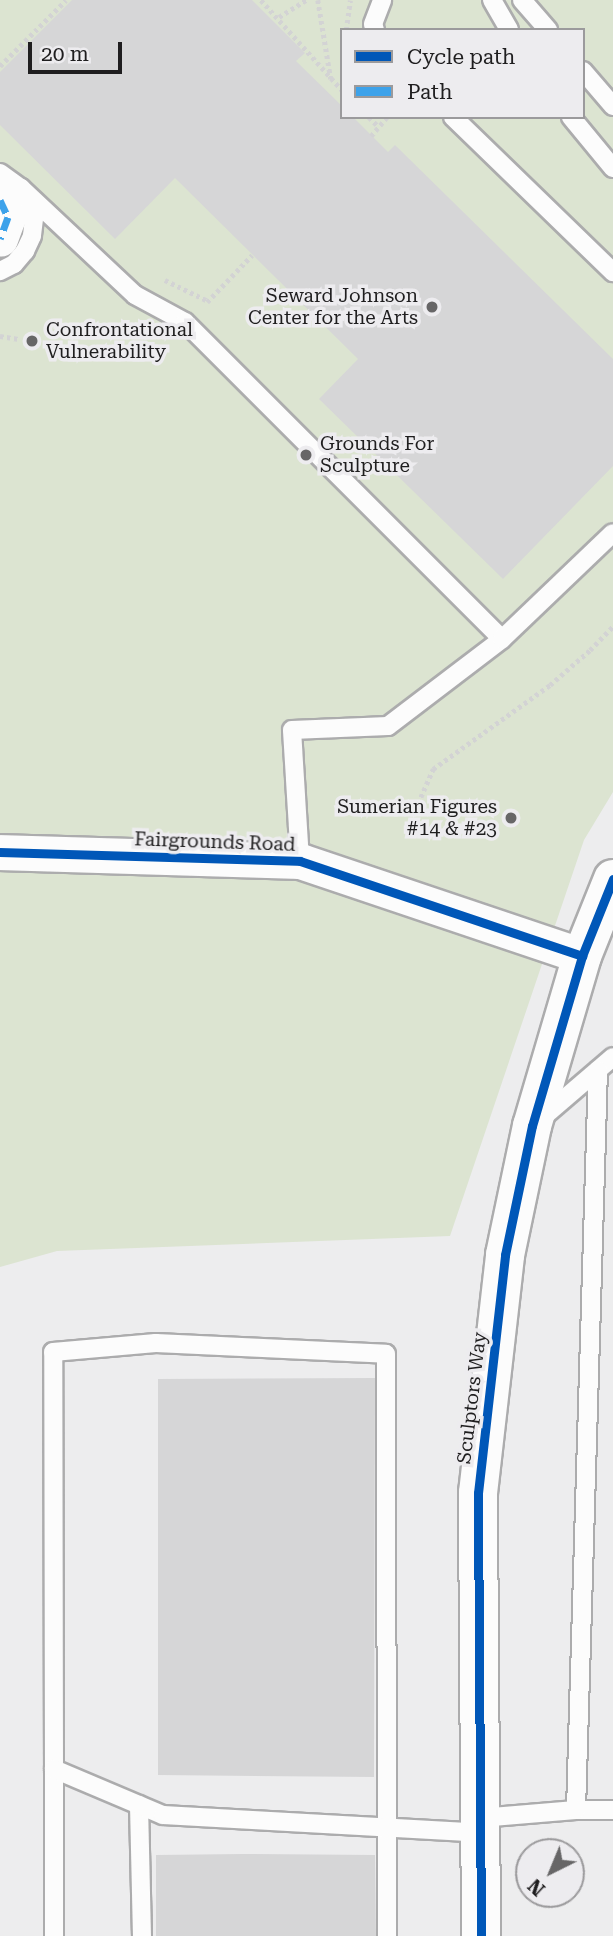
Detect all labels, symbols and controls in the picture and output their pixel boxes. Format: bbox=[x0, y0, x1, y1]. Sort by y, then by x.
scale bar bbox=[32, 28, 126, 72]
legend bbox=[340, 28, 585, 119]
text: 20 m bbox=[41, 42, 89, 66]
text: Cycle path bbox=[407, 45, 515, 69]
text: Path bbox=[407, 80, 453, 104]
place label: Seward Johnson Center for the Arts bbox=[248, 285, 418, 329]
marker: Seward Johnson Center for the Arts bbox=[424, 299, 440, 315]
place label: Confrontational Vulnerability bbox=[46, 319, 193, 363]
marker: Confrontational Vulnerability bbox=[24, 333, 40, 349]
place label: Grounds For Sculpture bbox=[320, 433, 434, 477]
marker: Grounds For Sculpture bbox=[298, 447, 314, 463]
place label: Sumerian Figures #14 & #23 bbox=[337, 796, 497, 840]
marker: Sumerian Figures #14 & #23 bbox=[503, 810, 519, 826]
street label: Fairgrounds Road bbox=[134, 828, 296, 856]
street label: Sculptors Way bbox=[453, 1331, 491, 1465]
north arrow bbox=[515, 1838, 585, 1908]
text: N bbox=[524, 1874, 550, 1901]

